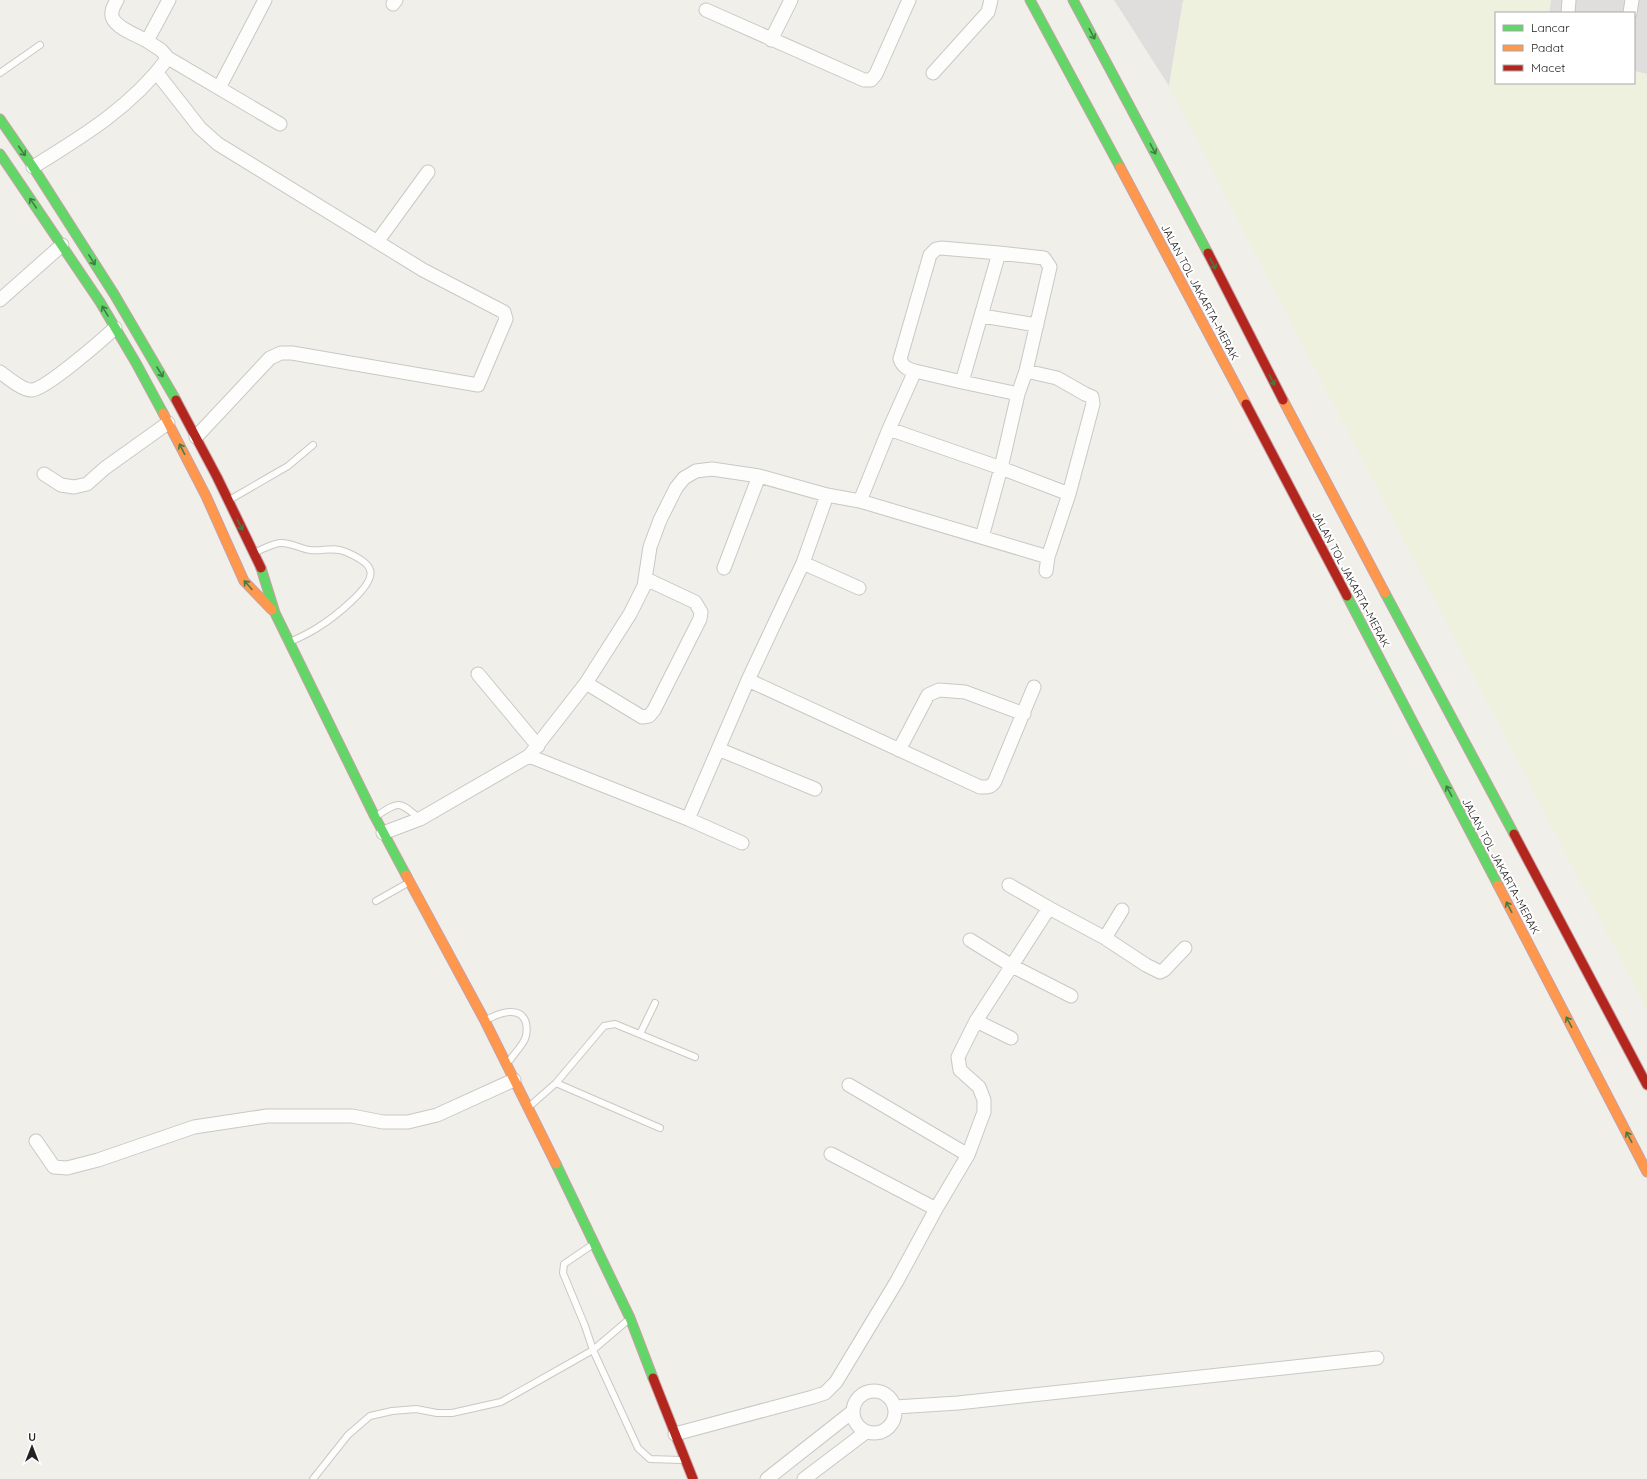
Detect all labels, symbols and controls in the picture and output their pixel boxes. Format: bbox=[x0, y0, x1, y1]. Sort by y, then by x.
legend bbox=[1495, 12, 1635, 84]
text: Lancar bbox=[1531, 20, 1570, 35]
one-way arrow bbox=[1088, 28, 1096, 40]
text: Padat bbox=[1531, 40, 1564, 55]
text: Macet bbox=[1531, 60, 1565, 75]
one-way arrow bbox=[1149, 143, 1157, 155]
one-way arrow bbox=[18, 145, 26, 156]
one-way arrow bbox=[29, 198, 37, 209]
street label: JALAN TOL JAKARTA–MERAK bbox=[1158, 222, 1242, 362]
one-way arrow bbox=[89, 254, 97, 266]
one-way arrow bbox=[1210, 258, 1217, 270]
one-way arrow bbox=[101, 306, 109, 317]
one-way arrow bbox=[156, 366, 164, 378]
one-way arrow bbox=[1269, 374, 1276, 386]
one-way arrow bbox=[178, 444, 185, 456]
street label: JALAN TOL JAKARTA–MERAK bbox=[1309, 509, 1393, 649]
one-way arrow bbox=[237, 519, 244, 531]
one-way arrow bbox=[244, 580, 253, 590]
one-way arrow bbox=[1444, 786, 1452, 798]
street label: JALAN TOL JAKARTA–MERAK bbox=[1459, 796, 1543, 936]
one-way arrow bbox=[1504, 901, 1512, 913]
one-way arrow bbox=[1565, 1016, 1572, 1028]
one-way arrow bbox=[1625, 1131, 1632, 1143]
north arrow bbox=[12, 1427, 52, 1467]
text: U bbox=[28, 1430, 36, 1444]

